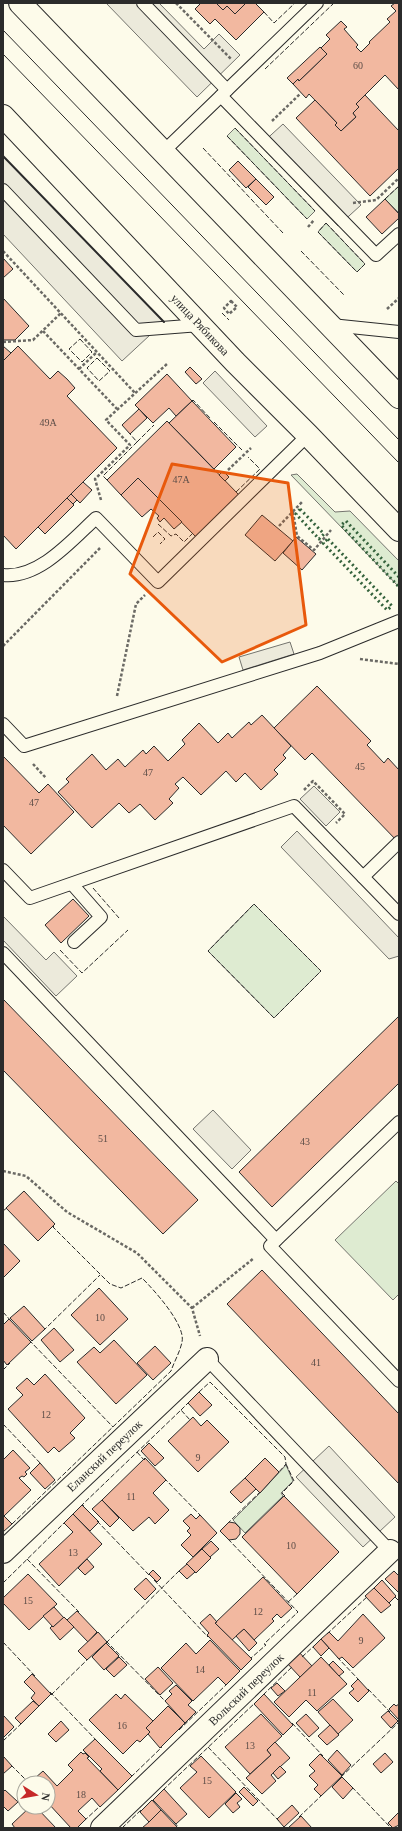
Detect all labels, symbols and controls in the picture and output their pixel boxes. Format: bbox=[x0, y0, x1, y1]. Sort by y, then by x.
house number: 60 bbox=[353, 60, 363, 71]
street label: улица Рябикова bbox=[168, 291, 233, 359]
house number: 49А bbox=[39, 417, 57, 428]
house number: 47А bbox=[172, 474, 190, 485]
house number: 45 bbox=[355, 761, 365, 772]
house number: 47 bbox=[143, 767, 153, 778]
house number: 47 bbox=[29, 797, 39, 808]
house number: 51 bbox=[98, 1133, 108, 1144]
house number: 43 bbox=[300, 1136, 310, 1147]
house number: 10 bbox=[95, 1312, 105, 1323]
house number: 41 bbox=[311, 1357, 321, 1368]
house number: 12 bbox=[41, 1409, 51, 1420]
street label: Еланский переулок bbox=[64, 1417, 145, 1495]
house number: 9 bbox=[196, 1452, 201, 1463]
house number: 11 bbox=[126, 1491, 136, 1502]
house number: 10 bbox=[286, 1540, 296, 1551]
house number: 13 bbox=[68, 1547, 78, 1558]
house number: 15 bbox=[23, 1595, 33, 1606]
house number: 12 bbox=[253, 1606, 263, 1617]
house number: 9 bbox=[359, 1635, 364, 1646]
street label: Вольский переулок bbox=[206, 1650, 287, 1729]
house number: 14 bbox=[195, 1664, 205, 1675]
house number: 11 bbox=[307, 1687, 317, 1698]
house number: 16 bbox=[117, 1720, 127, 1731]
house number: 13 bbox=[245, 1740, 255, 1751]
north arrow bbox=[16, 1775, 56, 1815]
house number: 15 bbox=[202, 1775, 212, 1786]
house number: 18 bbox=[76, 1789, 86, 1800]
text: N bbox=[39, 1792, 52, 1802]

